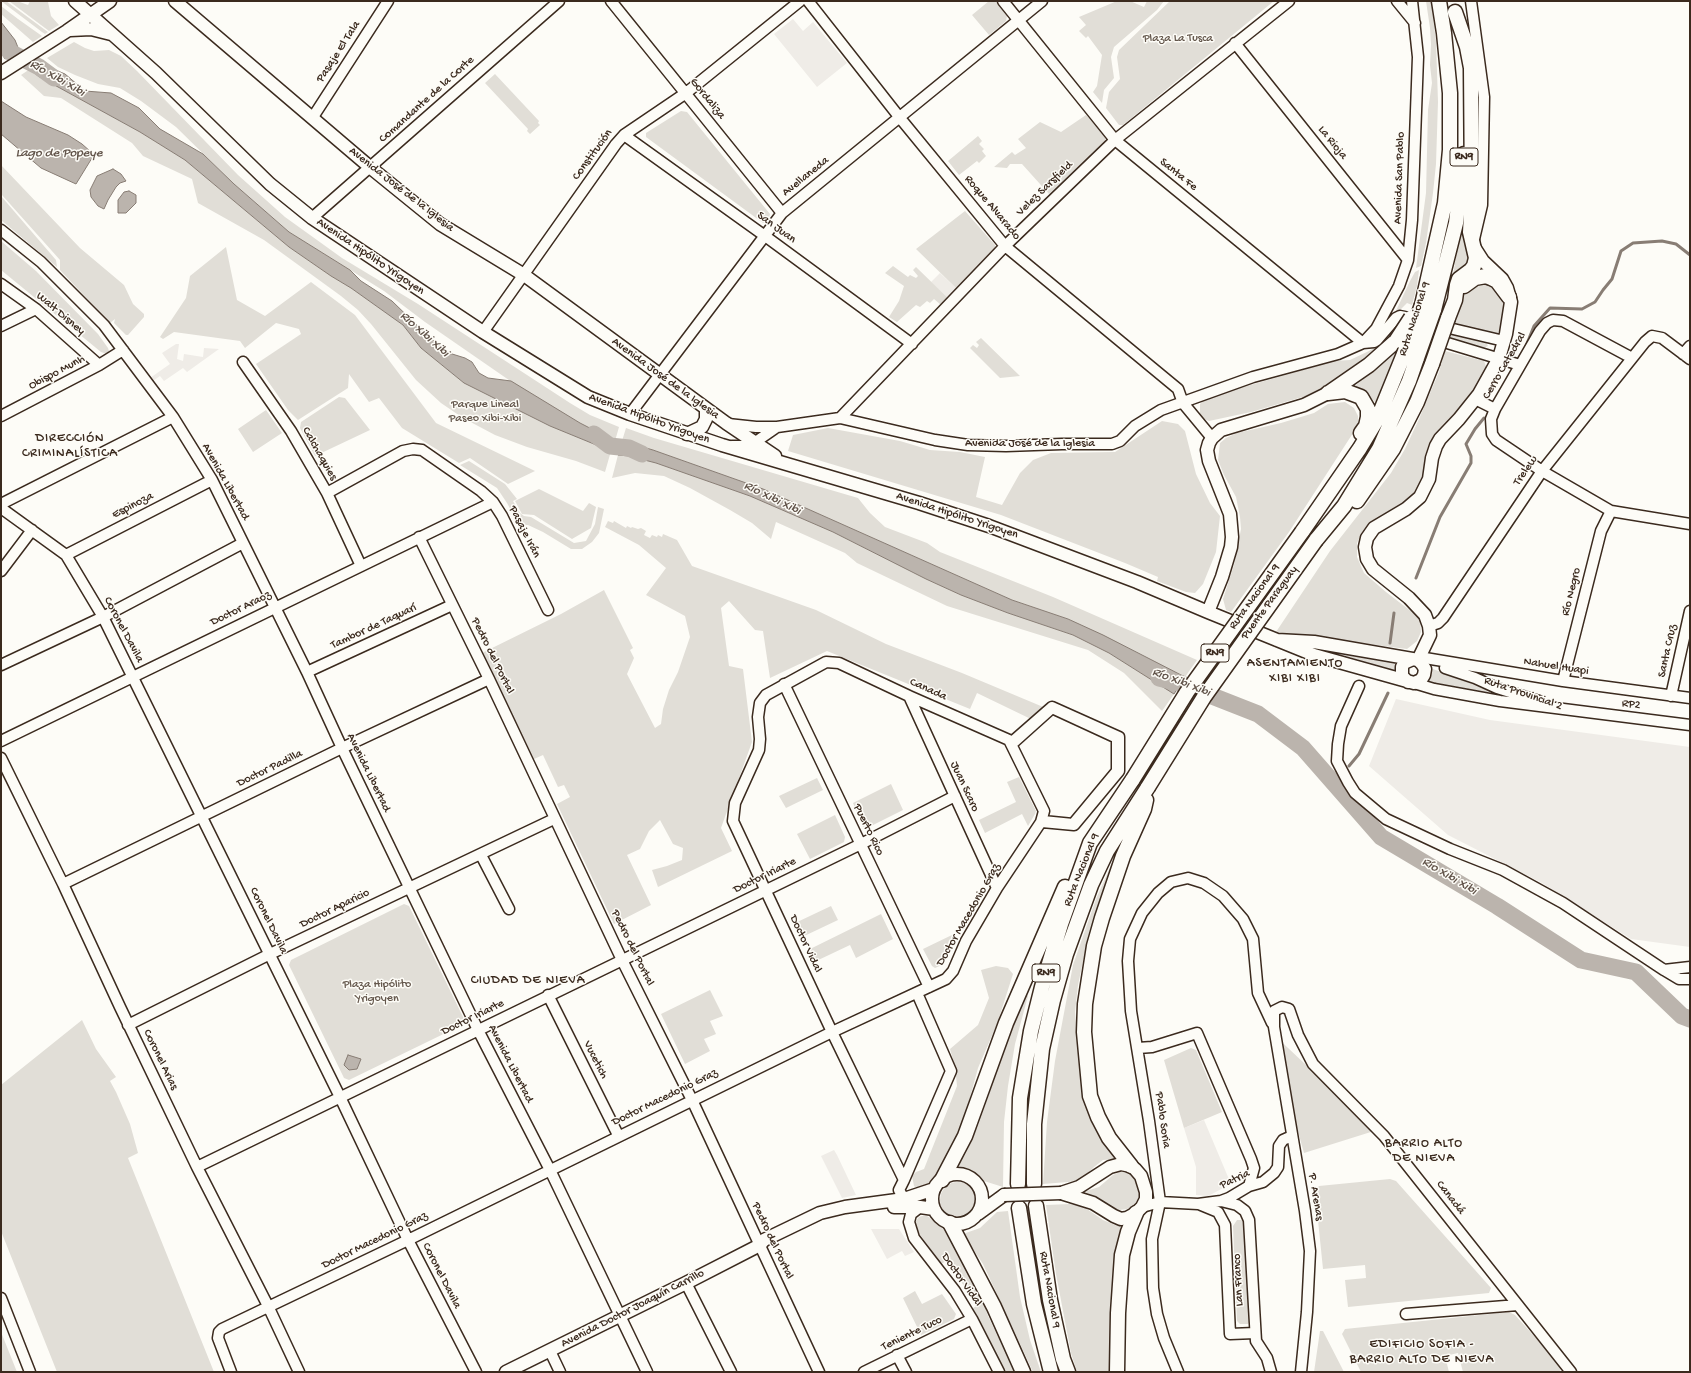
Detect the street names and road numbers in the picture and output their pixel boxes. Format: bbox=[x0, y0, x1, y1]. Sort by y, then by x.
street label: Pasaje El Tala bbox=[314, 19, 364, 85]
street label: Comandante de la Corte bbox=[376, 53, 478, 147]
street label: Gordaliza bbox=[686, 75, 728, 123]
street label: La Rioja bbox=[1314, 123, 1350, 163]
street label: Constitución bbox=[570, 127, 616, 183]
street label: Avenida San Pablo bbox=[1391, 131, 1409, 225]
street label: Avenida José de la Iglesia bbox=[345, 144, 457, 236]
road number: RN9 bbox=[1450, 148, 1478, 166]
street label: Avellaneda bbox=[780, 154, 832, 200]
street label: Santa Fe bbox=[1156, 155, 1200, 195]
street label: Velez Sarsfield bbox=[1014, 159, 1076, 219]
street label: Roque Alvarado bbox=[961, 173, 1023, 243]
street label: San Juan bbox=[754, 209, 798, 247]
street label: Avenida Hipólito Yrigoyen bbox=[313, 215, 427, 299]
street label: Ruta Nacional 9 bbox=[1396, 280, 1434, 358]
street label: Walt Disney bbox=[32, 289, 88, 339]
street label: Cerro Catedral bbox=[1480, 330, 1530, 402]
street label: Avenida José de la Iglesia bbox=[608, 335, 722, 423]
street label: Obispo Munh bbox=[26, 352, 88, 394]
street label: Avenida Hipólito Yrigoyen bbox=[587, 390, 711, 448]
street label: Calchaquies bbox=[298, 425, 340, 483]
street label: Avenida José de la Iglesia bbox=[965, 437, 1095, 451]
street label: Avenida Libertad bbox=[198, 441, 252, 523]
street label: Trelew bbox=[1511, 453, 1541, 489]
street label: Avenida Hipólito Yrigoyen bbox=[894, 489, 1020, 543]
street label: Espinoza bbox=[110, 490, 156, 522]
street label: Pasaje Irán bbox=[505, 504, 543, 560]
street label: Ruta Nacional 9 bbox=[1226, 561, 1284, 633]
street label: Puente Paraguay bbox=[1239, 563, 1301, 643]
street label: Río Negro bbox=[1559, 566, 1585, 618]
street label: Doctor Araoz bbox=[208, 588, 274, 630]
street label: Coronel Davila bbox=[100, 595, 146, 665]
street label: Tambor de Taquarí bbox=[329, 601, 419, 653]
street label: Pedro del Portal bbox=[467, 615, 517, 697]
street label: Santa Cruz bbox=[1655, 623, 1681, 679]
road number: RN9 bbox=[1201, 644, 1229, 662]
street label: Nahuel Huapi bbox=[1522, 655, 1590, 679]
street label: Ruta Provincial 2 bbox=[1482, 674, 1564, 714]
street label: Canada bbox=[907, 675, 949, 705]
street label: RP2 bbox=[1621, 697, 1641, 713]
street label: Avenida Libertad bbox=[343, 731, 393, 815]
street label: Doctor Padilla bbox=[235, 747, 305, 791]
street label: Juan Scaro bbox=[946, 759, 982, 815]
street label: Puerto Rico bbox=[849, 802, 887, 858]
street label: Ruta Nacional 9 bbox=[1061, 831, 1103, 909]
street label: Doctor Iriarte bbox=[731, 855, 799, 897]
street label: Doctor Macedonio Graz bbox=[934, 861, 1004, 969]
street label: Coronel Davila bbox=[246, 885, 290, 957]
street label: Doctor Aparicio bbox=[298, 886, 372, 932]
street label: Pedro del Portal bbox=[607, 907, 657, 989]
street label: Doctor Vidal bbox=[785, 913, 825, 975]
road number: RN9 bbox=[1032, 964, 1060, 982]
street label: Doctor Iriarte bbox=[439, 997, 507, 1039]
street label: Avenida Libertad bbox=[484, 1023, 536, 1105]
street label: Coronel Arias bbox=[139, 1027, 181, 1093]
street label: Vucetich bbox=[579, 1039, 611, 1081]
street label: Doctor Macedonio Graz bbox=[610, 1066, 720, 1130]
street label: Pablo Soria bbox=[1151, 1091, 1173, 1149]
street label: Patria bbox=[1218, 1167, 1252, 1193]
street label: P. Arenas bbox=[1304, 1172, 1326, 1222]
street label: Canadá bbox=[1432, 1178, 1468, 1218]
street label: Pedro del Portal bbox=[748, 1200, 796, 1282]
street label: Doctor Macedonio Graz bbox=[320, 1209, 430, 1273]
street label: Coronel Davila bbox=[418, 1241, 464, 1311]
street label: Doctor Vidal bbox=[937, 1250, 985, 1310]
street label: Ruta Nacional 9 bbox=[1035, 1251, 1063, 1329]
street label: Lan Franco bbox=[1230, 1253, 1248, 1307]
street label: Avenida Doctor Joaquín Carrillo bbox=[559, 1267, 707, 1351]
street label: Teniente Tuco bbox=[879, 1313, 945, 1355]

